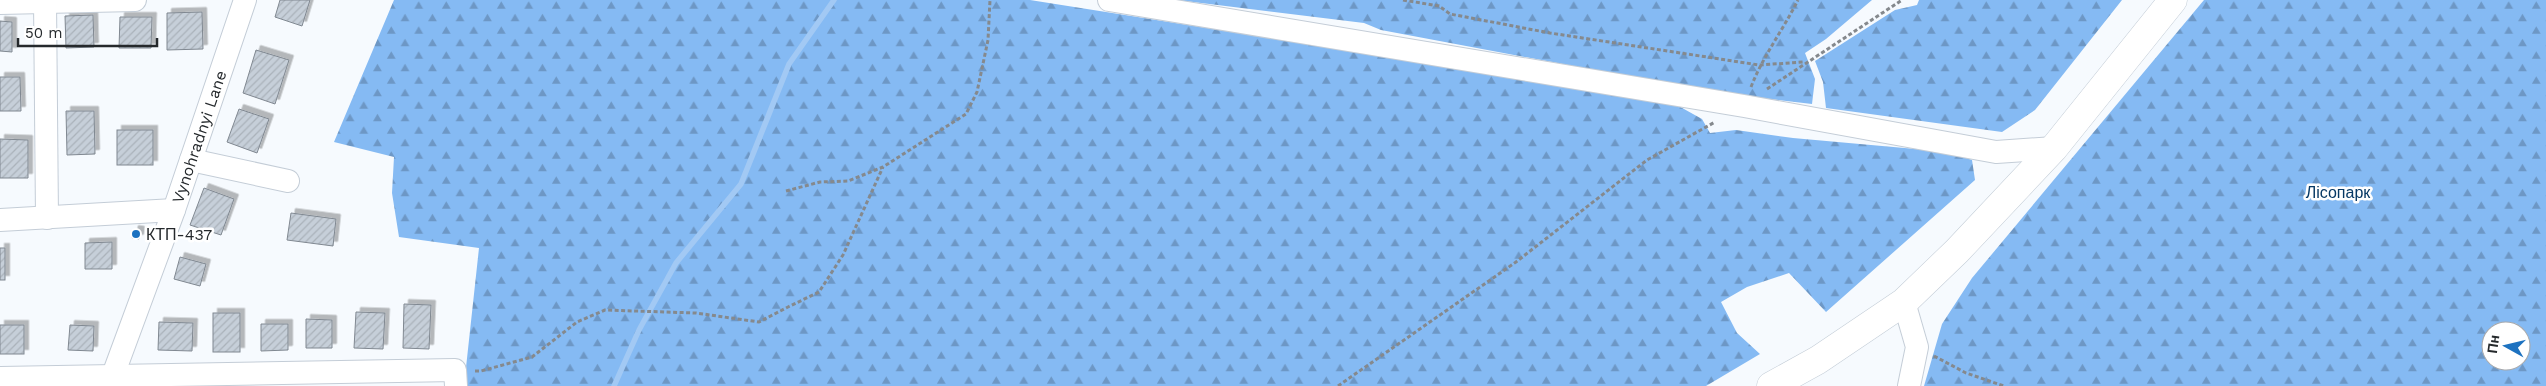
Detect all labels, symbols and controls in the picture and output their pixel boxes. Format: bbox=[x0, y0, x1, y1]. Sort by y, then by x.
scale bar bbox=[18, 15, 156, 47]
text: 50 m bbox=[25, 24, 62, 42]
street label: Vynohradnyi Lane bbox=[168, 68, 230, 205]
park label: Лісопарк bbox=[2306, 183, 2371, 202]
place label: КТП-437 bbox=[146, 225, 212, 244]
marker: КТП-437 bbox=[130, 228, 142, 240]
north arrow bbox=[2481, 321, 2531, 371]
text: Пн bbox=[2484, 334, 2502, 354]

